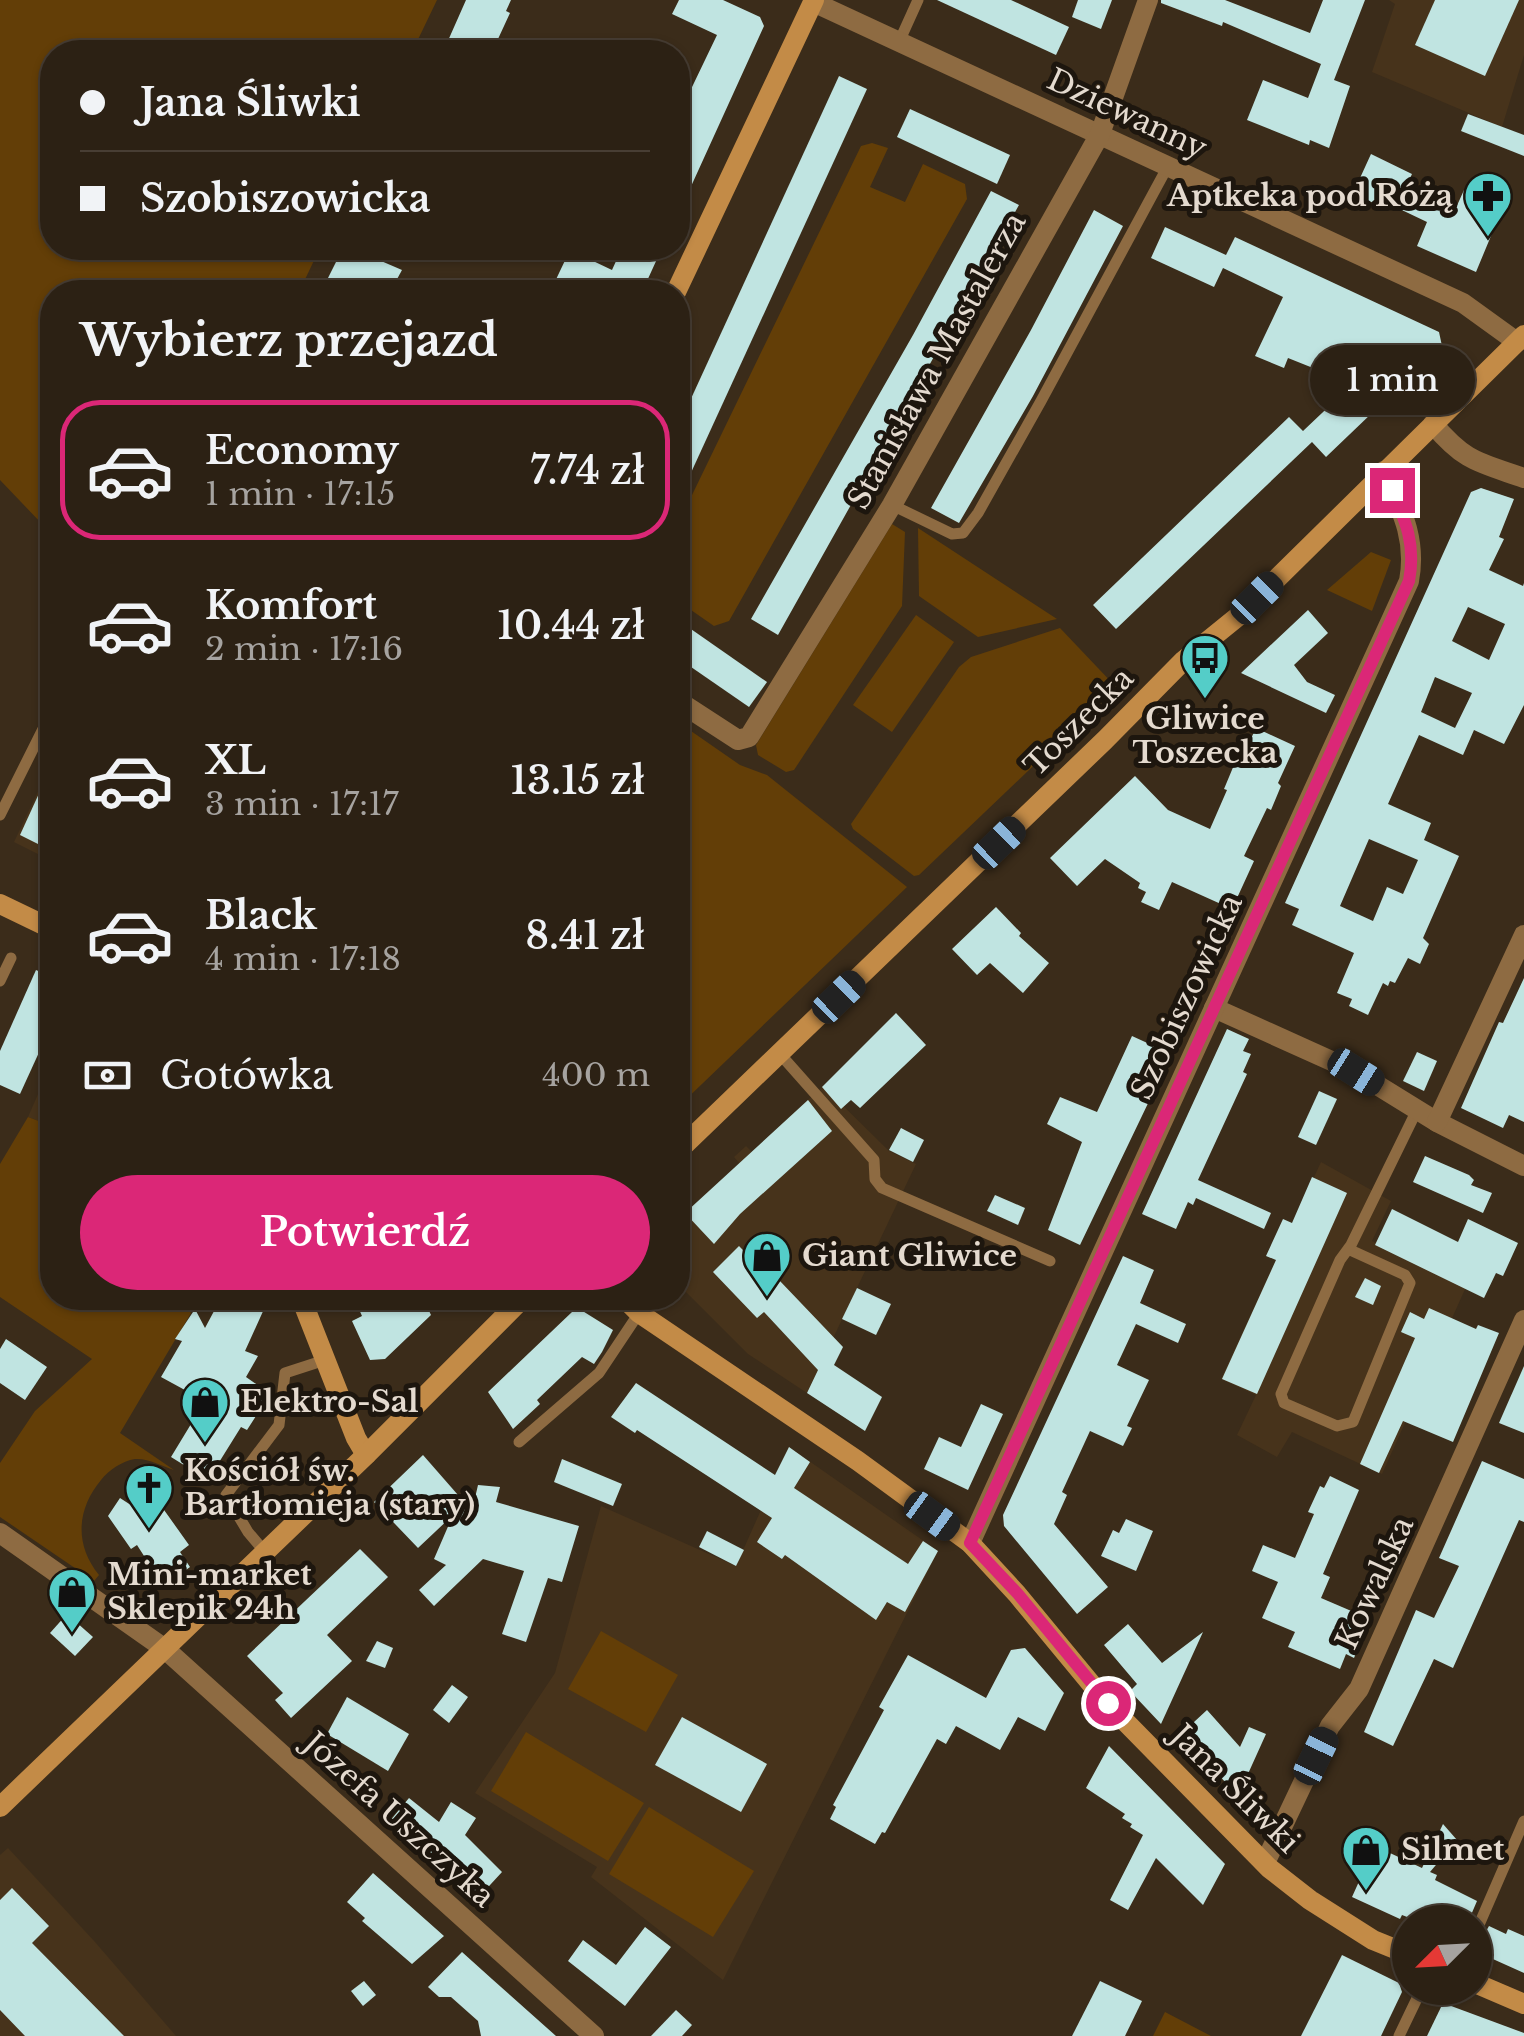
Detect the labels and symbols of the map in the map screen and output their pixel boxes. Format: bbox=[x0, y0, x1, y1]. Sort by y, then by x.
street label: Dziewanny bbox=[1042, 60, 1213, 167]
pharmacy icon: Aptkeka pod Różą bbox=[1462, 170, 1514, 238]
place label: Aptkeka pod Różą bbox=[1166, 177, 1454, 214]
street label: Stanisława Mastalerza bbox=[840, 206, 1034, 515]
callout: 1 min bbox=[1310, 345, 1474, 415]
route end bbox=[1370, 468, 1415, 513]
car bbox=[1225, 566, 1289, 630]
bus stop icon: Gliwice Toszecka bbox=[1179, 632, 1231, 700]
street label: Toszecka bbox=[1016, 659, 1141, 784]
place label: Gliwice Toszecka bbox=[1133, 700, 1277, 771]
car bbox=[967, 811, 1031, 875]
street label: Szobiszowicka bbox=[1123, 888, 1250, 1105]
car bbox=[807, 965, 871, 1029]
car bbox=[1323, 1043, 1389, 1101]
shop icon: Giant Gliwice bbox=[741, 1230, 793, 1298]
place label: Giant Gliwice bbox=[802, 1237, 1017, 1274]
shop icon: Elektro-Sal bbox=[179, 1376, 231, 1444]
place label: Elektro-Sal bbox=[240, 1383, 419, 1420]
place label: Kościół św. Bartłomieja (stary) bbox=[184, 1452, 475, 1523]
church icon: Kościół św. Bartłomieja (stary) bbox=[123, 1462, 175, 1530]
car bbox=[899, 1486, 965, 1546]
street label: Kowalska bbox=[1328, 1510, 1421, 1655]
place label: Mini-market Sklepik 24h bbox=[107, 1556, 312, 1627]
shop icon: Mini-market Sklepik 24h bbox=[46, 1566, 98, 1634]
route start bbox=[1086, 1681, 1131, 1726]
street label: Jana Śliwki bbox=[1161, 1714, 1307, 1861]
street label: Józefa Uszczyka bbox=[293, 1722, 502, 1915]
car bbox=[1289, 1722, 1343, 1790]
shop icon: Silmet bbox=[1340, 1824, 1392, 1892]
place label: Silmet bbox=[1401, 1831, 1505, 1868]
north arrow bbox=[1392, 1905, 1492, 2005]

